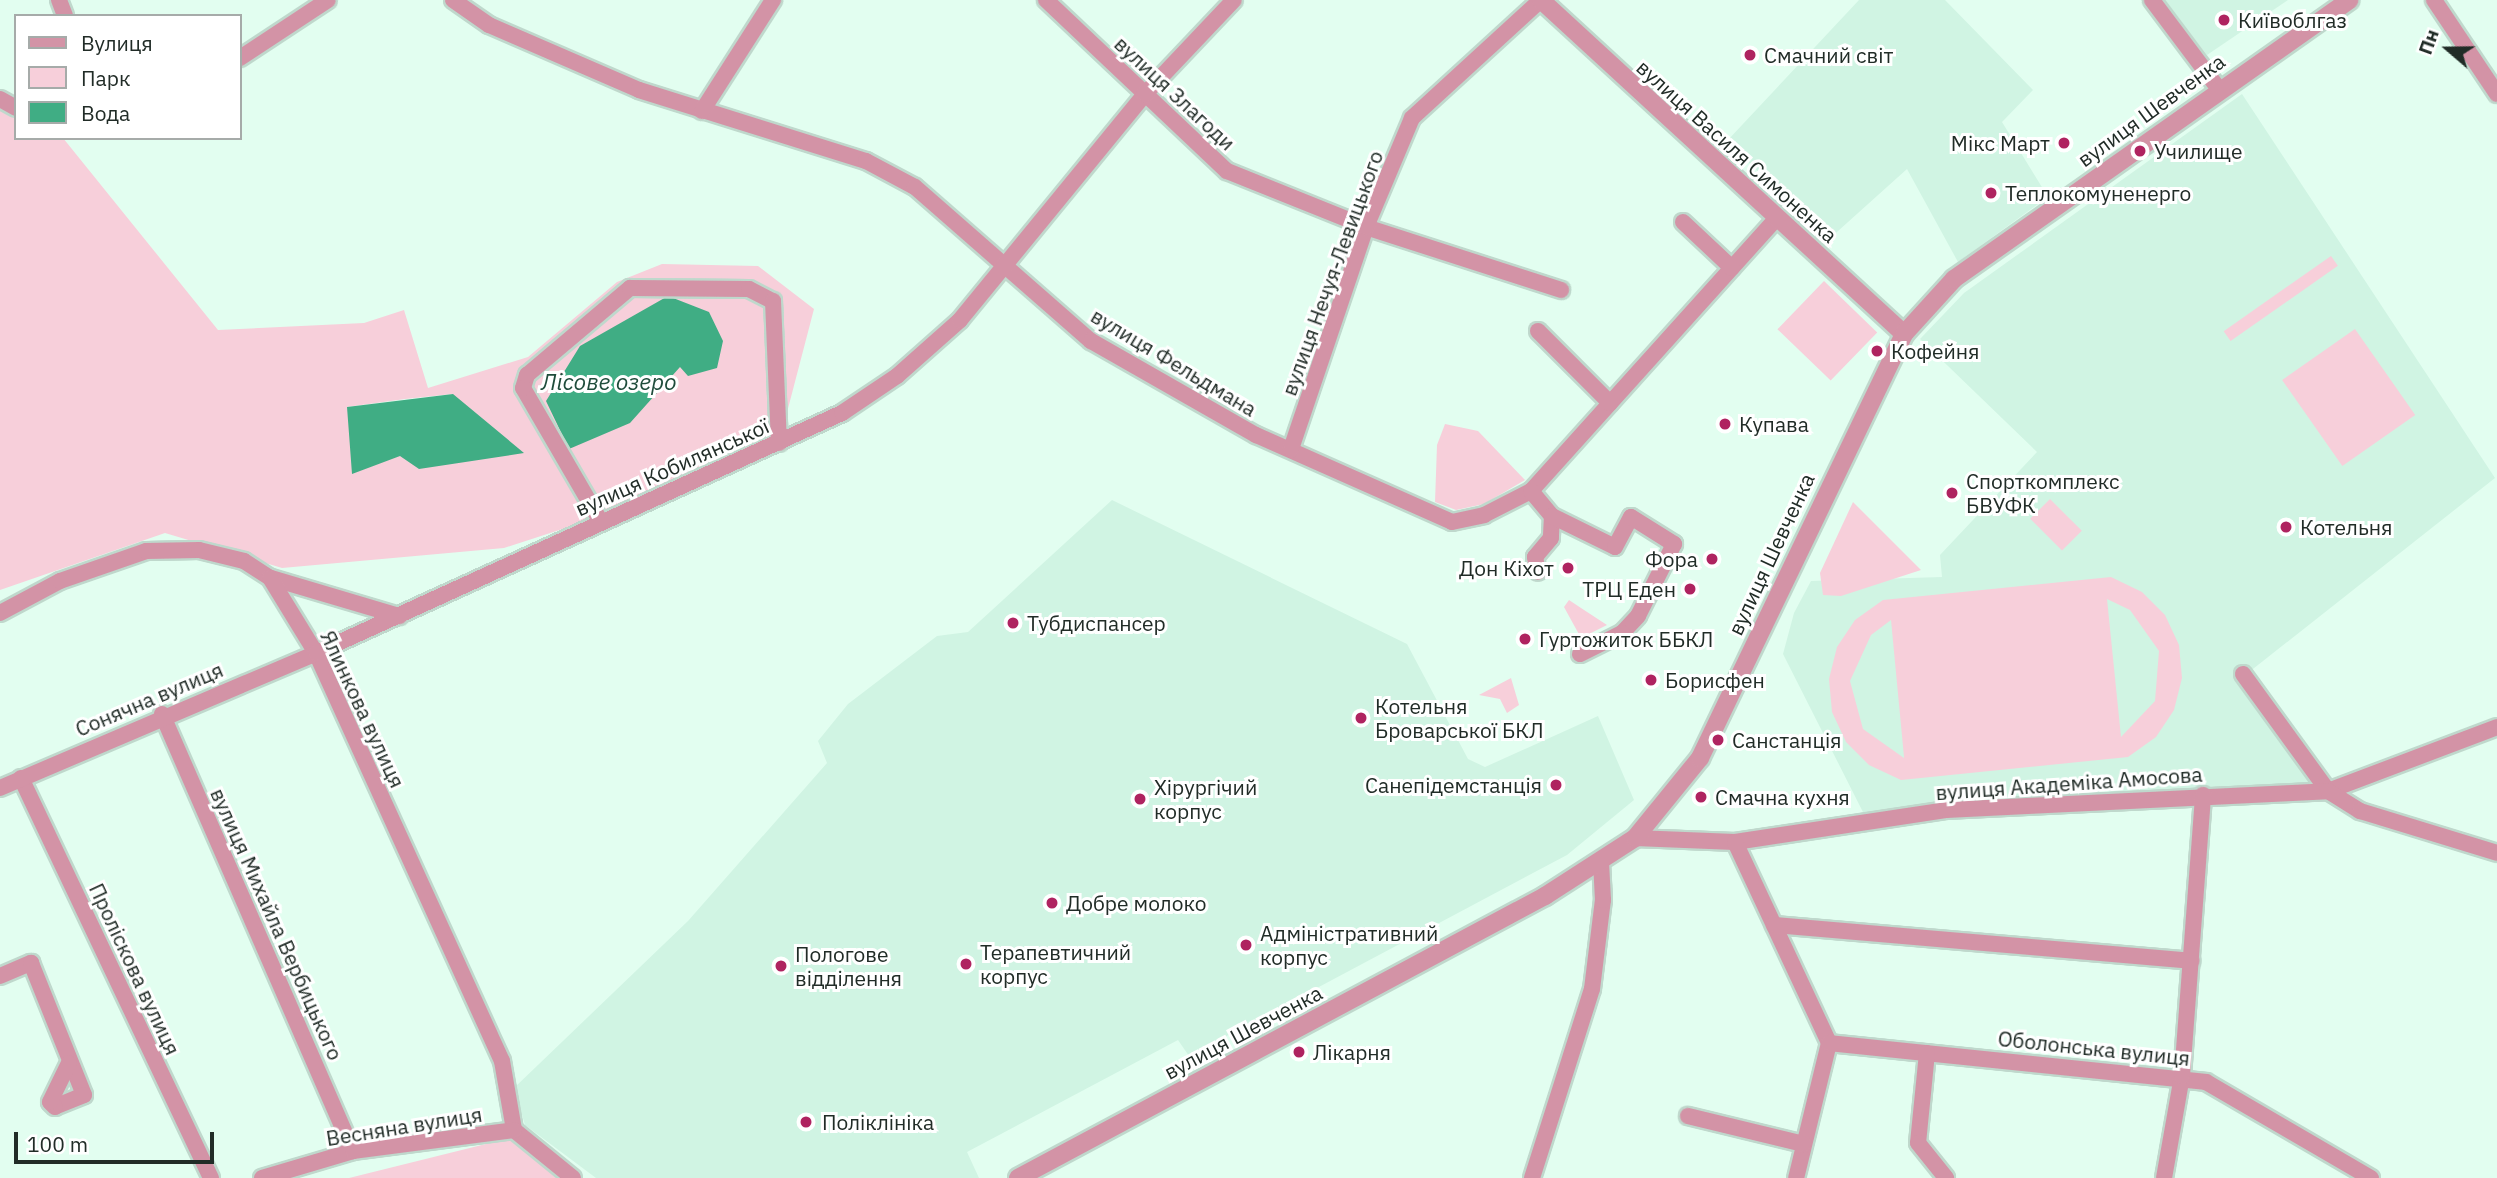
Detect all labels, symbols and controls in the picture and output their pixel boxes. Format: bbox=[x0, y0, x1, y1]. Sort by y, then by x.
place label: Київоблгаз bbox=[2238, 7, 2347, 33]
marker: Київоблгаз bbox=[2216, 12, 2232, 28]
legend bbox=[14, 14, 242, 140]
north arrow bbox=[2413, 14, 2483, 84]
text: Пн bbox=[2413, 26, 2444, 58]
text: Вулиця bbox=[81, 29, 153, 57]
street label: вулиця Злагоди bbox=[1110, 31, 1240, 155]
place label: Смачний світ bbox=[1764, 42, 1893, 68]
marker: Смачний світ bbox=[1742, 47, 1758, 63]
street label: вулиця Шевченка bbox=[2073, 48, 2229, 172]
street label: вулиця Василя Симоненка bbox=[1632, 54, 1842, 248]
text: Парк bbox=[81, 64, 131, 92]
text: Вода bbox=[81, 99, 130, 127]
place label: Мікс Март bbox=[1951, 130, 2050, 156]
marker: Мікс Март bbox=[2056, 135, 2072, 151]
place label: Училище bbox=[2154, 138, 2242, 164]
marker: Училище bbox=[2132, 143, 2148, 159]
street label: вулиця Нечуя-Левицького bbox=[1276, 147, 1388, 399]
place label: Теплокомуненерго bbox=[2005, 180, 2191, 206]
marker: Теплокомуненерго bbox=[1983, 185, 1999, 201]
street label: вулиця Фельдмана bbox=[1087, 303, 1261, 421]
place label: Кофейня bbox=[1891, 338, 1979, 364]
marker: Кофейня bbox=[1869, 343, 1885, 359]
water label: Лісове озеро bbox=[541, 367, 677, 395]
place label: Купава bbox=[1739, 411, 1809, 437]
street label: вулиця Кобилянської bbox=[571, 413, 773, 521]
marker: Купава bbox=[1717, 416, 1733, 432]
place label: Спорткомплекс БВУФК bbox=[1966, 468, 2119, 518]
street label: вулиця Шевченка bbox=[1722, 469, 1820, 639]
marker: Спорткомплекс БВУФК bbox=[1944, 485, 1960, 501]
place label: Котельня bbox=[2300, 514, 2392, 540]
marker: Котельня bbox=[2278, 519, 2294, 535]
place label: Фора bbox=[1645, 546, 1698, 572]
marker: Фора bbox=[1704, 551, 1720, 567]
place label: Дон Кіхот bbox=[1459, 555, 1554, 581]
marker: Дон Кіхот bbox=[1560, 560, 1576, 576]
place label: ТРЦ Еден bbox=[1582, 576, 1676, 602]
marker: ТРЦ Еден bbox=[1682, 581, 1698, 597]
place label: Тубдиспансер bbox=[1027, 610, 1166, 636]
marker: Тубдиспансер bbox=[1005, 615, 1021, 631]
street label: Ялинкова вулиця bbox=[316, 626, 410, 792]
place label: Гуртожиток ББКЛ bbox=[1539, 626, 1713, 652]
marker: Гуртожиток ББКЛ bbox=[1517, 631, 1533, 647]
street label: Сонячна вулиця bbox=[71, 657, 227, 741]
place label: Борисфен bbox=[1665, 667, 1765, 693]
marker: Борисфен bbox=[1643, 672, 1659, 688]
place label: Котельня Броварської БКЛ bbox=[1375, 693, 1544, 743]
marker: Котельня Броварської БКЛ bbox=[1353, 710, 1369, 726]
place label: Санстанція bbox=[1732, 727, 1842, 753]
marker: Санстанція bbox=[1710, 732, 1726, 748]
street label: вулиця Академіка Амосова bbox=[1935, 761, 2203, 805]
place label: Санепідемстанція bbox=[1365, 772, 1542, 798]
place label: Хірургічий корпус bbox=[1154, 774, 1257, 824]
marker: Санепідемстанція bbox=[1548, 777, 1564, 793]
street label: вулиця Михайла Вербицького bbox=[205, 784, 349, 1064]
place label: Смачна кухня bbox=[1715, 784, 1850, 810]
marker: Смачна кухня bbox=[1693, 789, 1709, 805]
marker: Хірургічий корпус bbox=[1132, 791, 1148, 807]
street label: Проліскова вулиця bbox=[84, 879, 186, 1059]
place label: Добре молоко bbox=[1066, 890, 1206, 916]
marker: Добре молоко bbox=[1044, 895, 1060, 911]
place label: Адміністративний корпус bbox=[1260, 920, 1438, 970]
marker: Адміністративний корпус bbox=[1238, 937, 1254, 953]
place label: Терапевтичний корпус bbox=[980, 939, 1131, 989]
place label: Пологове відділення bbox=[795, 941, 902, 991]
marker: Терапевтичний корпус bbox=[958, 956, 974, 972]
marker: Пологове відділення bbox=[773, 958, 789, 974]
street label: вулиця Шевченка bbox=[1160, 980, 1326, 1084]
street label: Оболонська вулиця bbox=[1997, 1025, 2191, 1071]
place label: Лікарня bbox=[1313, 1039, 1391, 1065]
marker: Лікарня bbox=[1291, 1044, 1307, 1060]
street label: Весняна вулиця bbox=[324, 1101, 484, 1151]
place label: Поліклініка bbox=[822, 1109, 934, 1135]
marker: Поліклініка bbox=[796, 1112, 816, 1132]
scale bar bbox=[18, 1118, 217, 1162]
text: 100 m bbox=[27, 1130, 88, 1158]

